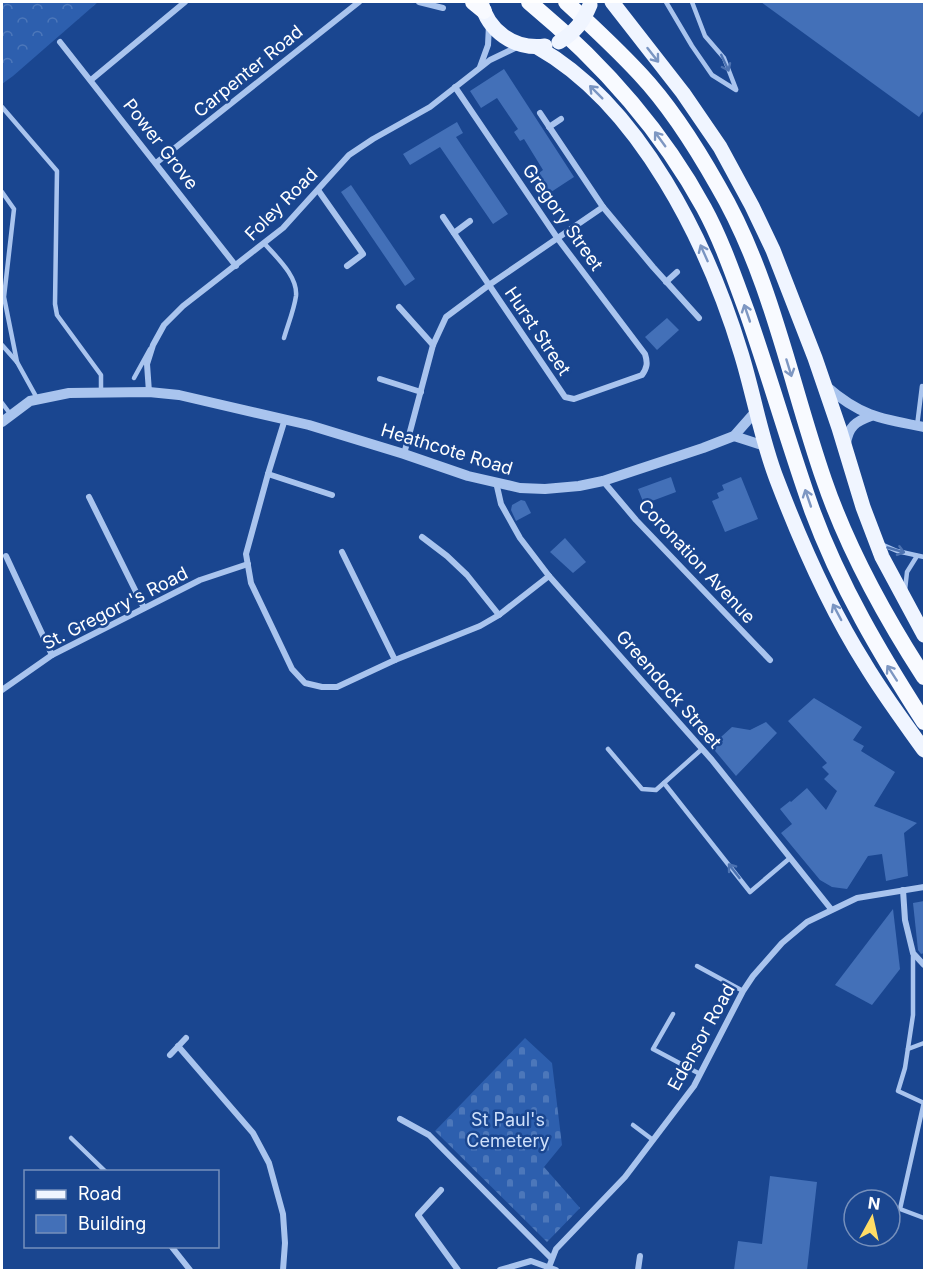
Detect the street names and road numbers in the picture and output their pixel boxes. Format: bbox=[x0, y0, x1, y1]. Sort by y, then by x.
street label: Carpenter Road bbox=[189, 21, 307, 121]
street label: Power Grove bbox=[119, 95, 203, 193]
street label: Gregory Street bbox=[518, 160, 608, 274]
street label: Foley Road bbox=[240, 163, 322, 245]
street label: Hurst Street bbox=[501, 283, 575, 379]
street label: Heathcote Road bbox=[379, 419, 515, 479]
street label: Coronation Avenue bbox=[634, 495, 760, 627]
street label: St. Gregory's Road bbox=[39, 562, 191, 654]
street label: Greendock Street bbox=[612, 626, 726, 752]
street label: Edensor Road bbox=[663, 980, 739, 1094]

